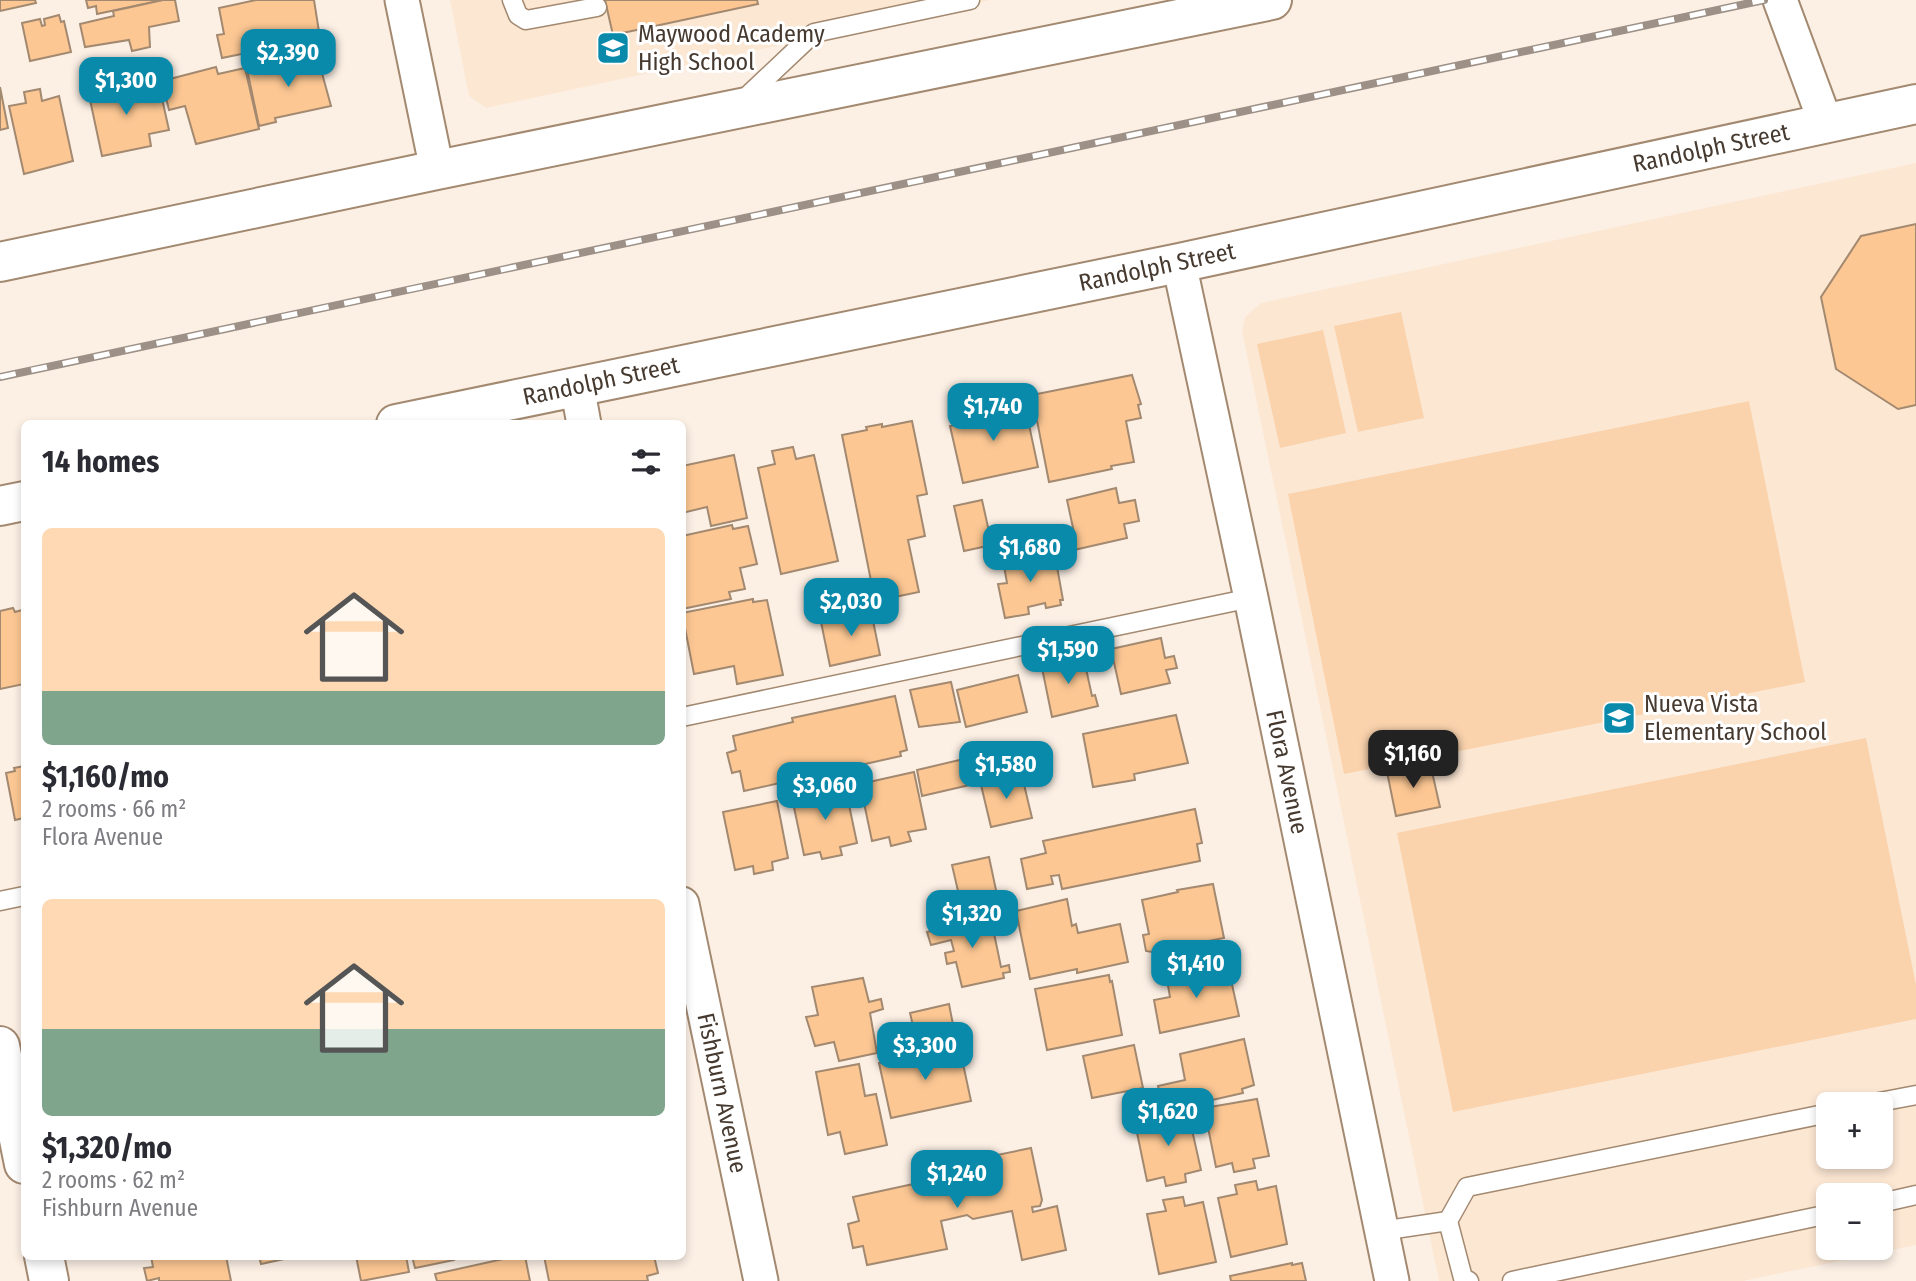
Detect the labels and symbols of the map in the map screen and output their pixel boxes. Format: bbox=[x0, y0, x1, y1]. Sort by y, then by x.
place label: Maywood Academy High School bbox=[638, 20, 825, 76]
pin: $2,390 bbox=[231, 29, 345, 89]
school or university icon: Maywood Academy High School bbox=[594, 29, 632, 67]
pin: $1,300 bbox=[69, 58, 183, 117]
street label: Randolph Street bbox=[1630, 118, 1792, 178]
street label: Randolph Street bbox=[1076, 237, 1238, 297]
street label: Randolph Street bbox=[520, 351, 682, 411]
pin: $1,740 bbox=[936, 384, 1050, 443]
pin: $1,680 bbox=[973, 524, 1087, 584]
pin: $2,030 bbox=[794, 578, 908, 638]
pin: $1,590 bbox=[1011, 626, 1125, 686]
place label: Nueva Vista Elementary School bbox=[1644, 690, 1827, 746]
school or university icon: Nueva Vista Elementary School bbox=[1600, 699, 1638, 737]
street label: Flora Avenue bbox=[1260, 707, 1314, 837]
pin: $1,160 bbox=[1356, 730, 1470, 790]
pin: $1,580 bbox=[949, 742, 1063, 801]
pin: $3,060 bbox=[768, 762, 882, 822]
pin: $1,320 bbox=[915, 890, 1029, 950]
pin: $1,410 bbox=[1139, 940, 1253, 1000]
street label: Fishburn Avenue bbox=[691, 1010, 753, 1176]
pin: $3,300 bbox=[868, 1023, 982, 1082]
pin: $1,620 bbox=[1111, 1088, 1225, 1148]
pin: $1,240 bbox=[900, 1150, 1014, 1210]

